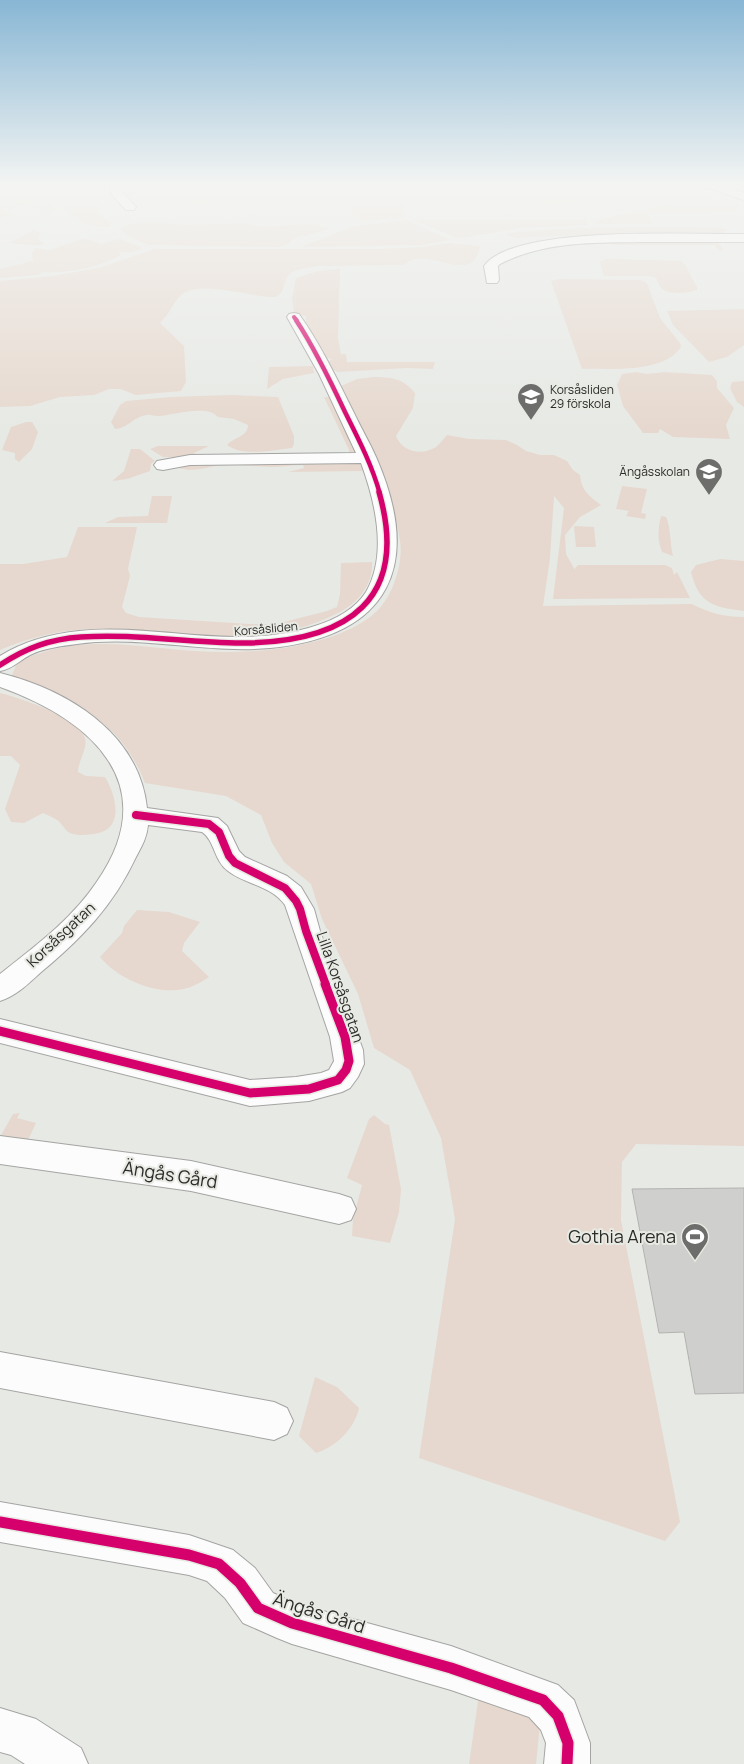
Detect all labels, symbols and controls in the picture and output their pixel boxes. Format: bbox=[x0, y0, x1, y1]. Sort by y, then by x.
place label: Korsåsliden 29 förskola bbox=[550, 381, 614, 412]
school or university icon: Korsåsliden 29 förskola bbox=[516, 382, 546, 421]
school or university icon: Ängåsskolan bbox=[694, 457, 724, 496]
place label: Ängåsskolan bbox=[619, 463, 690, 480]
street label: Korsåsliden bbox=[233, 617, 298, 640]
street label: Korsåsgatan bbox=[22, 897, 100, 972]
street label: Lilla Korsåsgatan bbox=[312, 928, 369, 1045]
street label: Ängås Gård bbox=[121, 1155, 219, 1193]
sports icon: Gothia Arena bbox=[680, 1222, 710, 1261]
place label: Gothia Arena bbox=[568, 1224, 676, 1248]
street label: Ängås Gård bbox=[270, 1586, 368, 1638]

